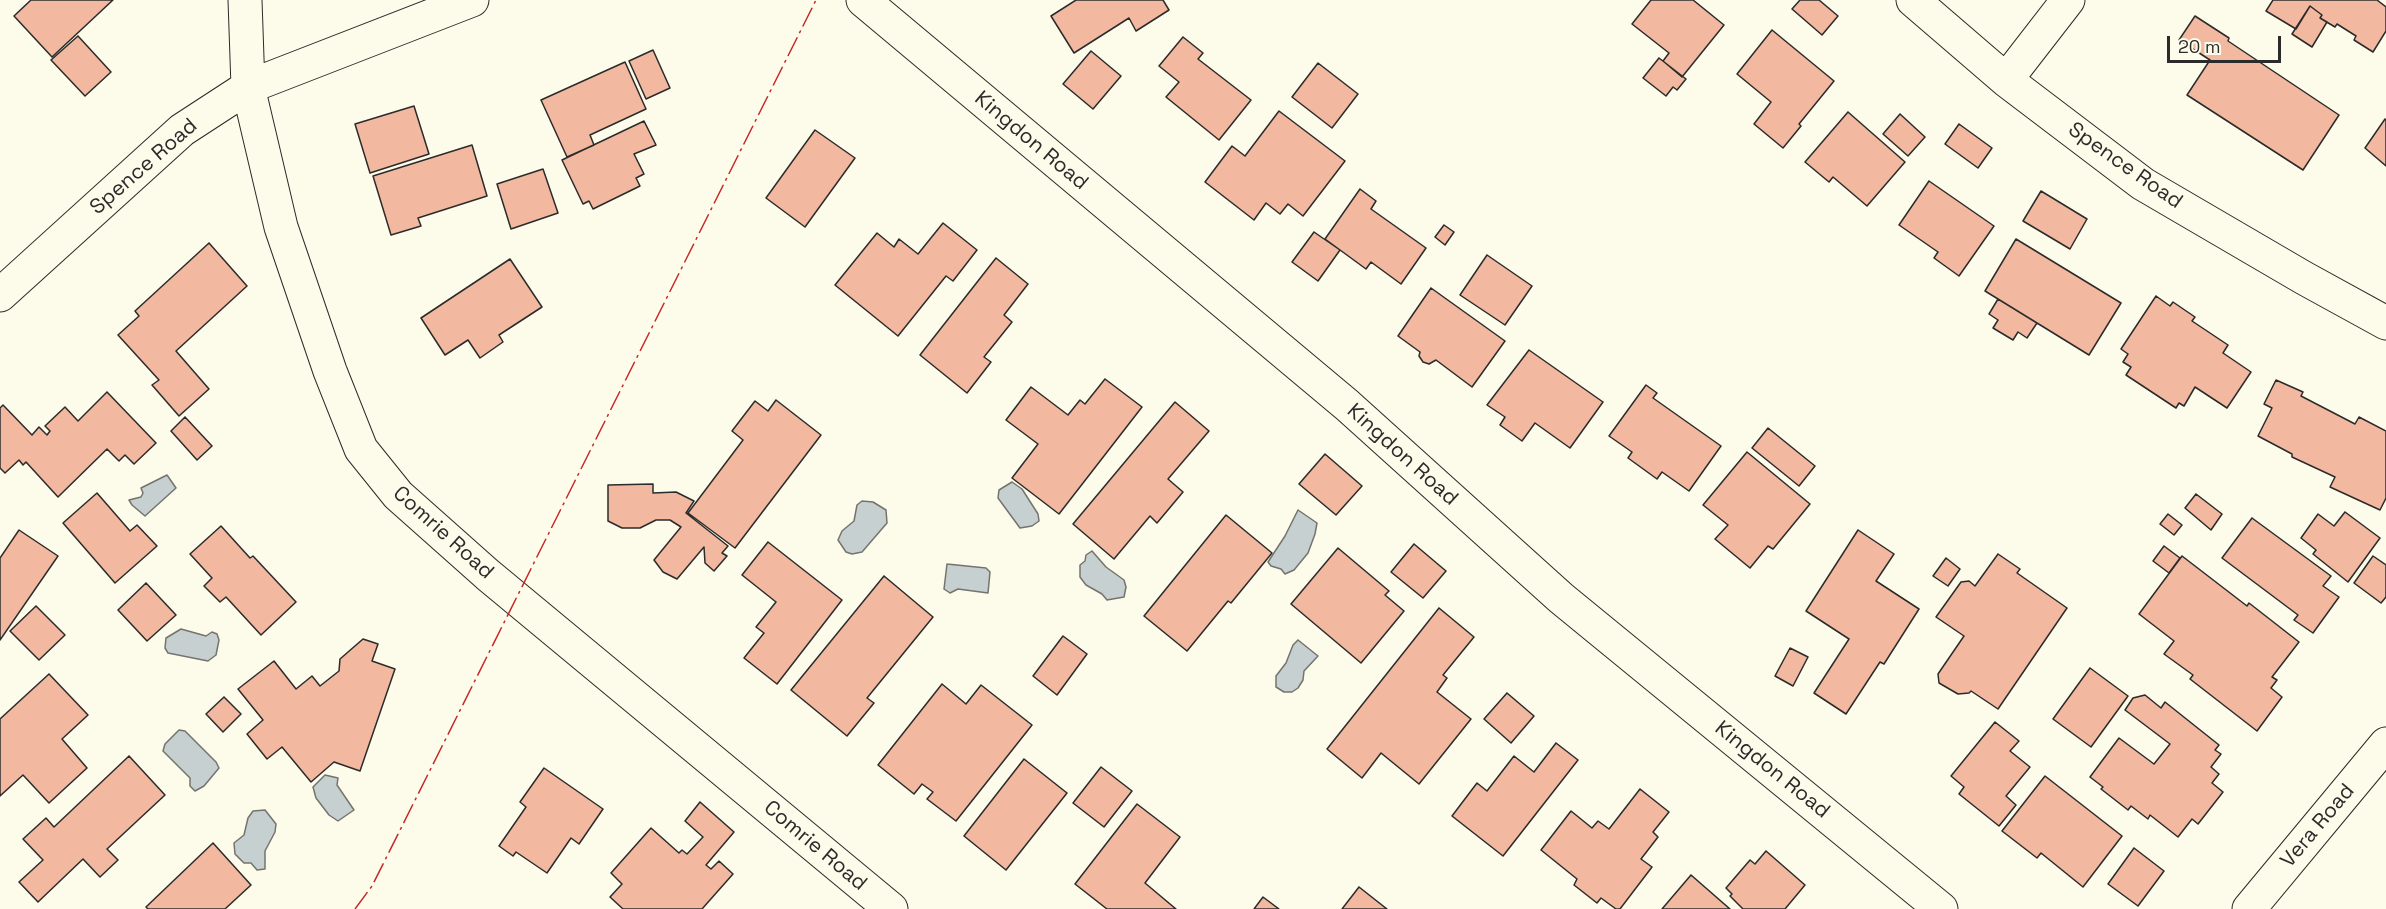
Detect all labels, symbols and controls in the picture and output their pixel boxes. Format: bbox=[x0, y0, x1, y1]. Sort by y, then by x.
scale bar bbox=[2170, 24, 2284, 62]
text: 20 m bbox=[2178, 35, 2221, 58]
street label: Kingdon Road bbox=[969, 86, 1093, 196]
street label: Spence Road bbox=[85, 114, 203, 220]
street label: Spence Road bbox=[2063, 117, 2187, 215]
street label: Kingdon Road bbox=[1341, 399, 1463, 511]
street label: Comrie Road bbox=[387, 481, 499, 585]
street label: Kingdon Road bbox=[1709, 716, 1835, 824]
street label: Vera Road bbox=[2276, 779, 2360, 873]
street label: Comrie Road bbox=[758, 796, 872, 896]

